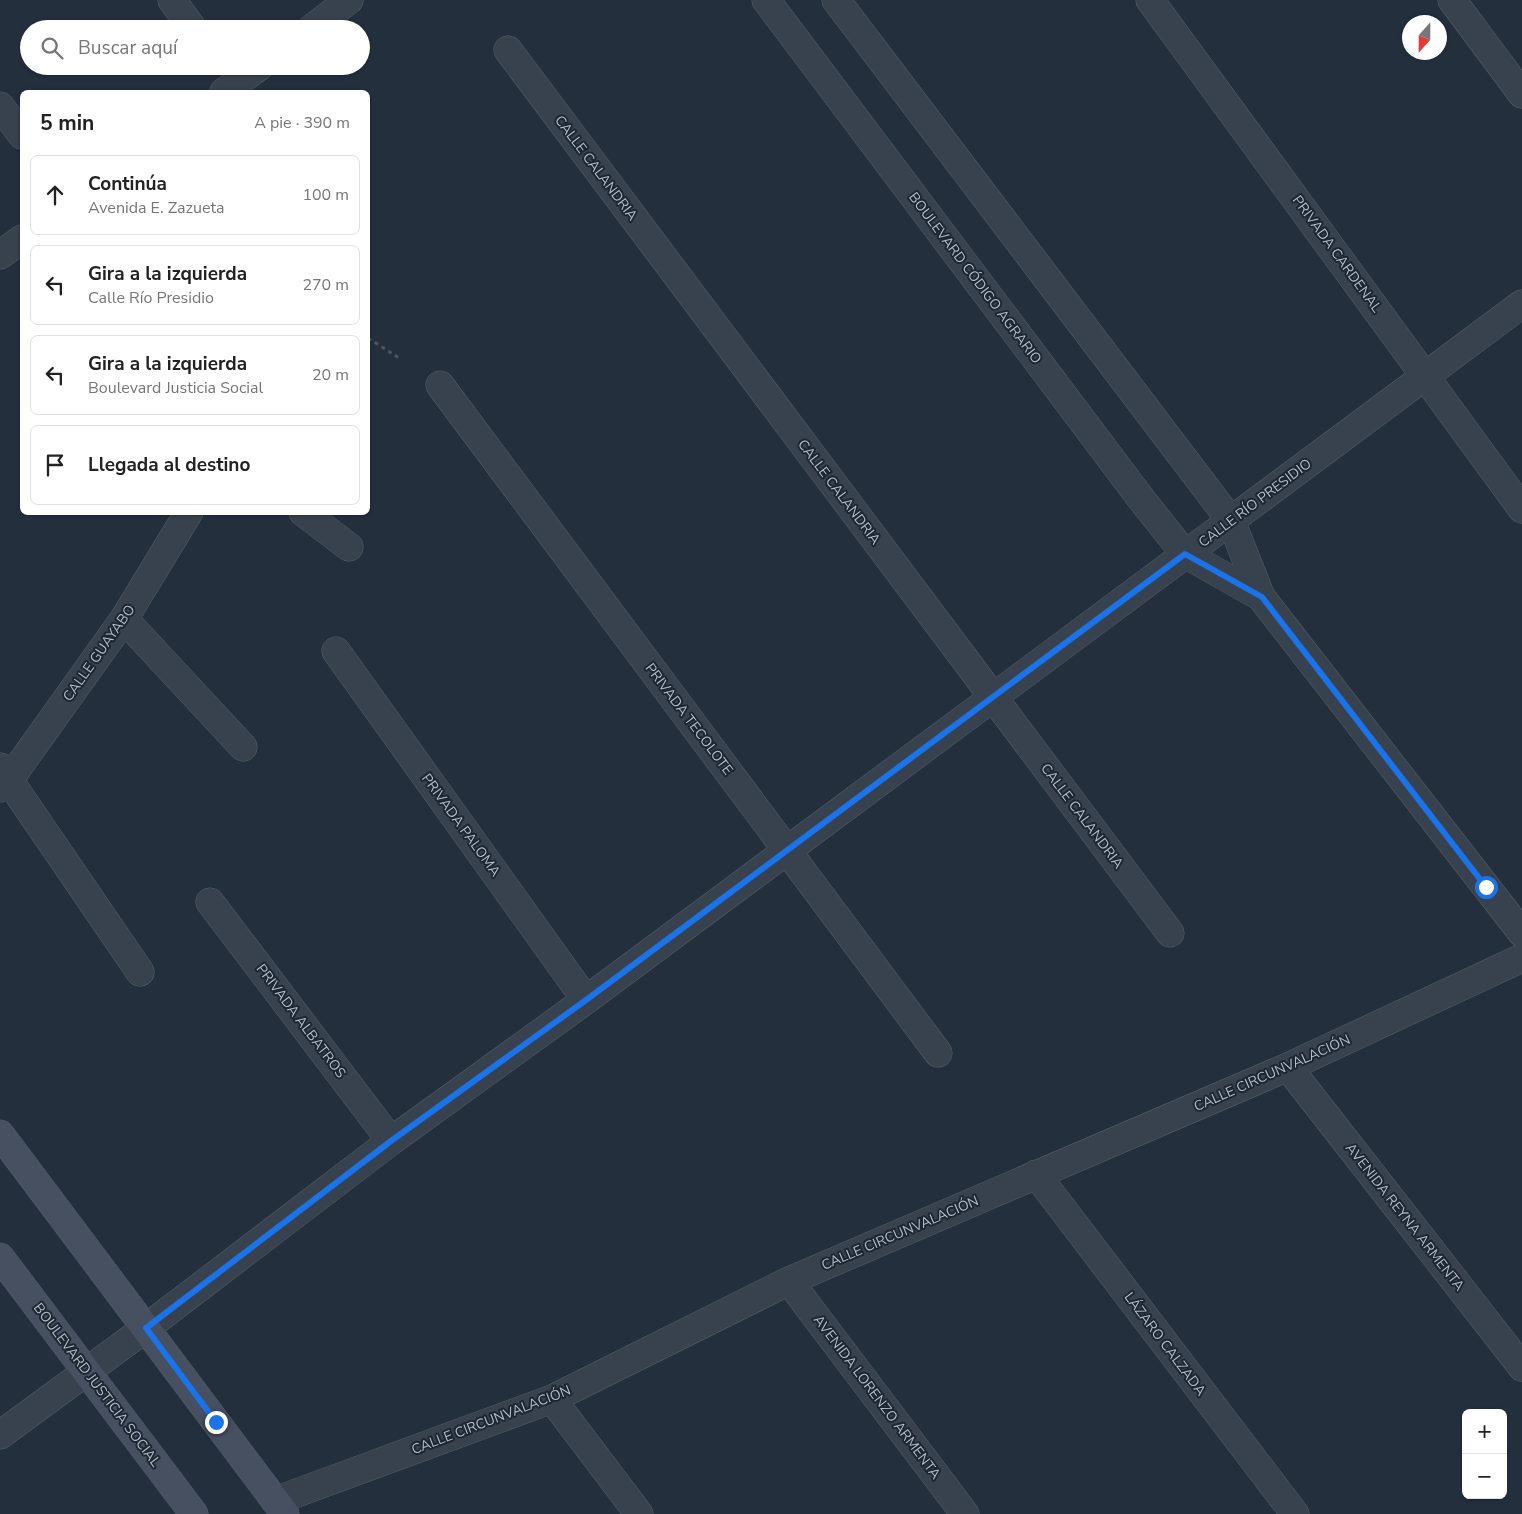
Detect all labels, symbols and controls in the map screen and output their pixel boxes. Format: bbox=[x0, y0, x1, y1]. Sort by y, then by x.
north arrow bbox=[1402, 15, 1447, 60]
search box bbox=[20, 20, 370, 75]
icon: search bbox=[38, 34, 66, 62]
text: Buscar aquí bbox=[78, 35, 177, 61]
text: 5 min bbox=[40, 109, 94, 137]
text: A pie · 390 m bbox=[254, 112, 350, 134]
street label: CALLE CALANDRIA bbox=[550, 112, 642, 224]
text: Continúa bbox=[88, 171, 167, 197]
icon: ahead bbox=[41, 181, 69, 209]
text: 100 m bbox=[302, 184, 349, 206]
street label: BOULEVARD CÓDIGO AGRARIO bbox=[904, 188, 1046, 368]
street label: PRIVADA CARDENAL bbox=[1288, 192, 1386, 317]
text: Avenida E. Zazueta bbox=[88, 197, 225, 219]
text: Gira a la izquierda bbox=[88, 261, 247, 287]
icon: left bbox=[41, 271, 69, 299]
text: 270 m bbox=[302, 274, 349, 296]
text: Calle Río Presidio bbox=[88, 287, 214, 309]
text: Gira a la izquierda bbox=[88, 351, 247, 377]
icon: left bbox=[41, 361, 69, 389]
text: 20 m bbox=[312, 364, 349, 386]
text: Boulevard Justicia Social bbox=[88, 377, 263, 399]
street label: CALLE CALANDRIA bbox=[793, 436, 885, 548]
icon: arrive bbox=[41, 451, 69, 479]
text: Llegada al destino bbox=[88, 452, 250, 478]
street label: CALLE RÍO PRESIDIO bbox=[1195, 454, 1315, 552]
street label: CALLE GUAYABO bbox=[59, 601, 139, 705]
street label: PRIVADA TECOLOTE bbox=[641, 659, 737, 779]
street label: CALLE CALANDRIA bbox=[1036, 760, 1128, 872]
street label: PRIVADA PALOMA bbox=[417, 770, 505, 880]
route start bbox=[1475, 876, 1498, 899]
street label: PRIVADA ALBATROS bbox=[252, 960, 350, 1082]
street label: CALLE CIRCUNVALACIÓN bbox=[1191, 1030, 1353, 1116]
street label: AVENIDA REYNA ARMENTA bbox=[1341, 1139, 1469, 1295]
street label: CALLE CIRCUNVALACIÓN bbox=[818, 1191, 982, 1275]
street label: LÁZARO CALZADA bbox=[1120, 1288, 1210, 1400]
street label: BOULEVARD JUSTICIA SOCIAL bbox=[29, 1299, 165, 1471]
street label: AVENIDA LORENZO ARMENTA bbox=[809, 1311, 945, 1483]
street label: CALLE CIRCUNVALACIÓN bbox=[409, 1381, 573, 1459]
map controls bbox=[1462, 1409, 1507, 1499]
button: + bbox=[1462, 1409, 1507, 1454]
route end bbox=[205, 1411, 228, 1434]
button: − bbox=[1462, 1454, 1507, 1499]

